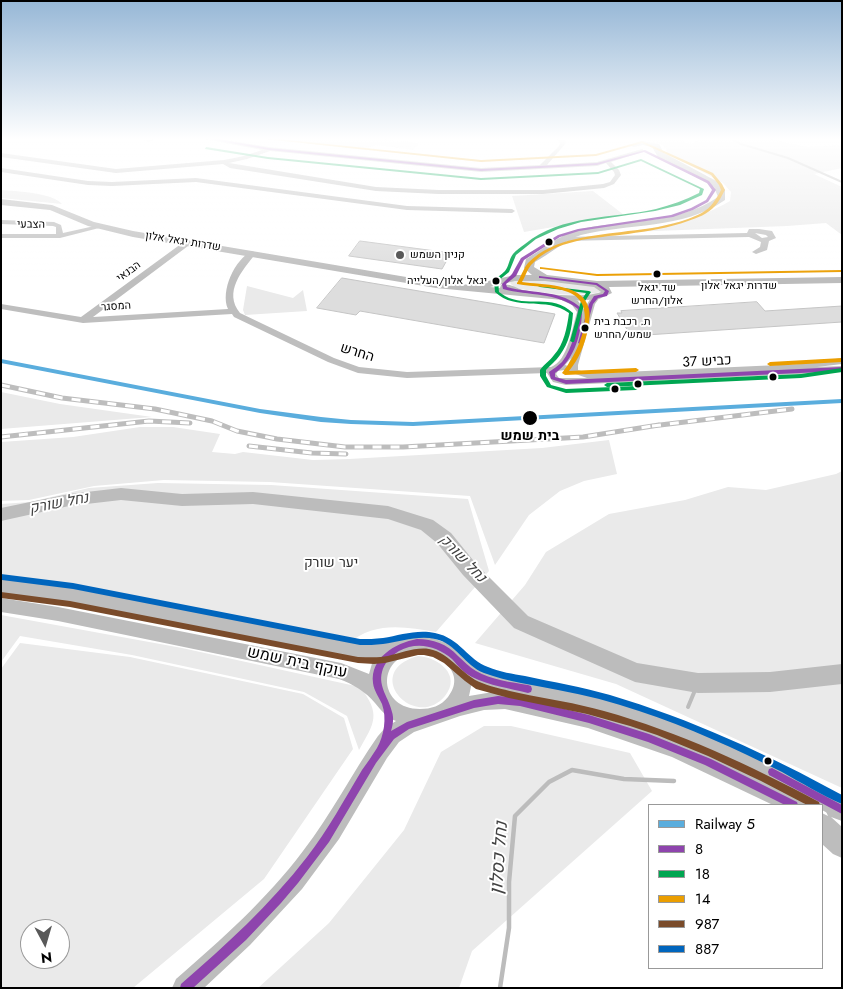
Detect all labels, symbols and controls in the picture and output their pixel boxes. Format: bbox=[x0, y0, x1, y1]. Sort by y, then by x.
street label: הצבעי bbox=[17, 218, 45, 232]
street label: שדרות יגאל אלון bbox=[144, 230, 222, 254]
unlabelled marker bbox=[544, 237, 554, 247]
place label: קניון השמש bbox=[410, 248, 465, 262]
marker: קניון השמש bbox=[394, 249, 406, 261]
street label: הבנאי bbox=[114, 259, 144, 285]
marker: שד.יגאל אלון/החרש bbox=[652, 269, 662, 279]
place label: יגאל אלון/העלייה bbox=[407, 274, 487, 288]
marker: יגאל אלון/העלייה bbox=[491, 276, 501, 286]
street label: שדרות יגאל אלון bbox=[701, 279, 777, 293]
place label: שד.יגאל אלון/החרש bbox=[631, 281, 683, 307]
street label: המסגר bbox=[101, 299, 131, 315]
place label: ת. רכבת בית שמש/החרש bbox=[594, 315, 651, 341]
marker: ת. רכבת בית שמש/החרש bbox=[580, 323, 590, 333]
street label: החרש bbox=[338, 340, 376, 366]
street label: כביש 37 bbox=[682, 352, 732, 372]
unlabelled marker bbox=[768, 372, 778, 382]
unlabelled marker bbox=[633, 379, 643, 389]
unlabelled marker bbox=[610, 384, 620, 394]
marker: בית שמש bbox=[521, 409, 539, 427]
place label: בית שמש bbox=[501, 429, 559, 445]
water label: נחל שורק bbox=[28, 489, 90, 519]
water label: נחל שורק bbox=[435, 531, 489, 587]
park label: יער שורק bbox=[304, 556, 358, 572]
street label: עוקף בית שמש bbox=[245, 643, 349, 683]
unlabelled marker bbox=[763, 756, 773, 766]
legend bbox=[648, 804, 823, 969]
text: Railway 5 bbox=[695, 813, 755, 835]
water label: נחל כסלון bbox=[487, 821, 513, 895]
text: 8 bbox=[695, 838, 703, 860]
text: 18 bbox=[695, 863, 710, 885]
text: 14 bbox=[695, 888, 711, 910]
text: 987 bbox=[695, 913, 719, 935]
north arrow bbox=[20, 919, 70, 969]
text: 887 bbox=[695, 938, 719, 960]
text: N bbox=[40, 947, 53, 968]

